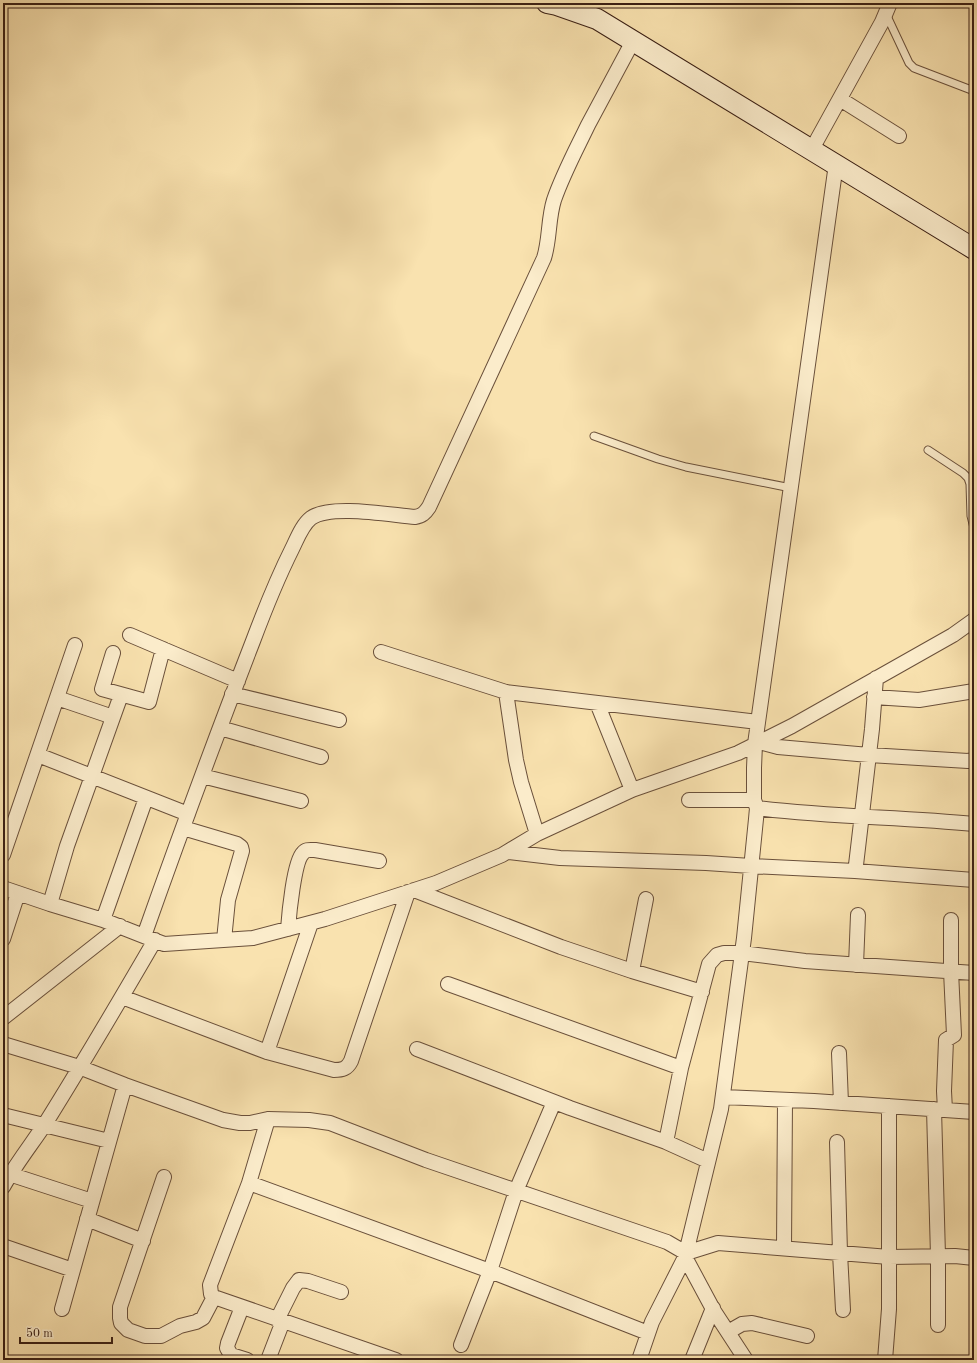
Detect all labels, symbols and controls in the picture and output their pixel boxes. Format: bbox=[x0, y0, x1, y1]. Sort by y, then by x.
scale bar bbox=[20, 1319, 112, 1345]
text: 50 m bbox=[26, 1327, 53, 1340]

